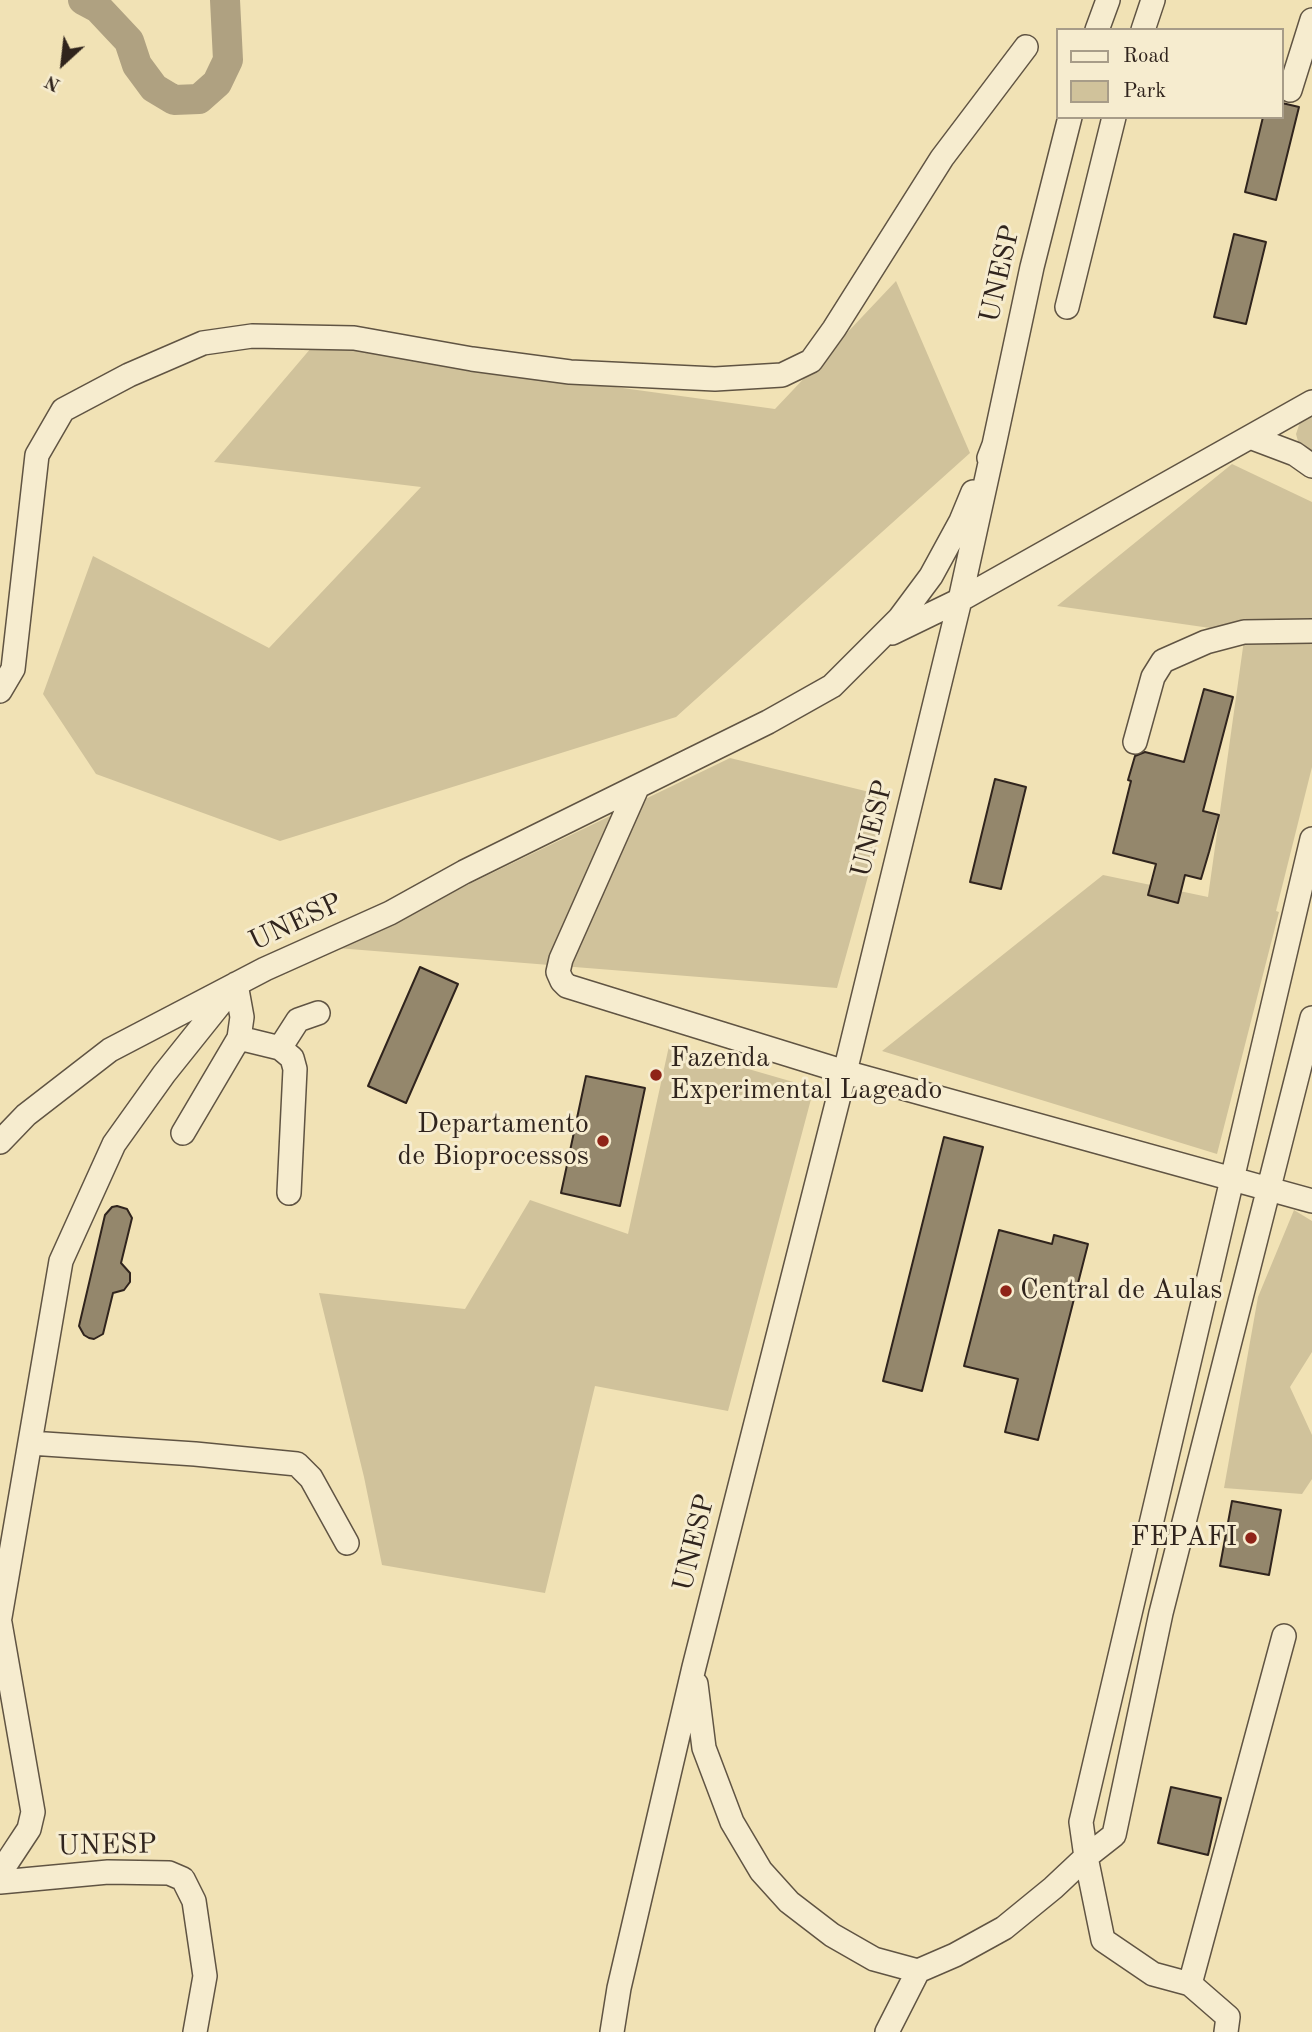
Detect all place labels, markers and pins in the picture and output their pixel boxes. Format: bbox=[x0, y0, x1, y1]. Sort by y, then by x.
place label: Fazenda Experimental Lageado bbox=[670, 1042, 942, 1108]
marker: Fazenda Experimental Lageado bbox=[648, 1067, 664, 1083]
place label: Departamento de Bioprocessos bbox=[398, 1108, 589, 1174]
marker: Departamento de Bioprocessos bbox=[595, 1133, 611, 1149]
place label: Central de Aulas bbox=[1020, 1274, 1222, 1308]
marker: Central de Aulas bbox=[998, 1283, 1014, 1299]
place label: FEPAFI bbox=[1130, 1521, 1237, 1555]
marker: FEPAFI bbox=[1243, 1530, 1259, 1546]

